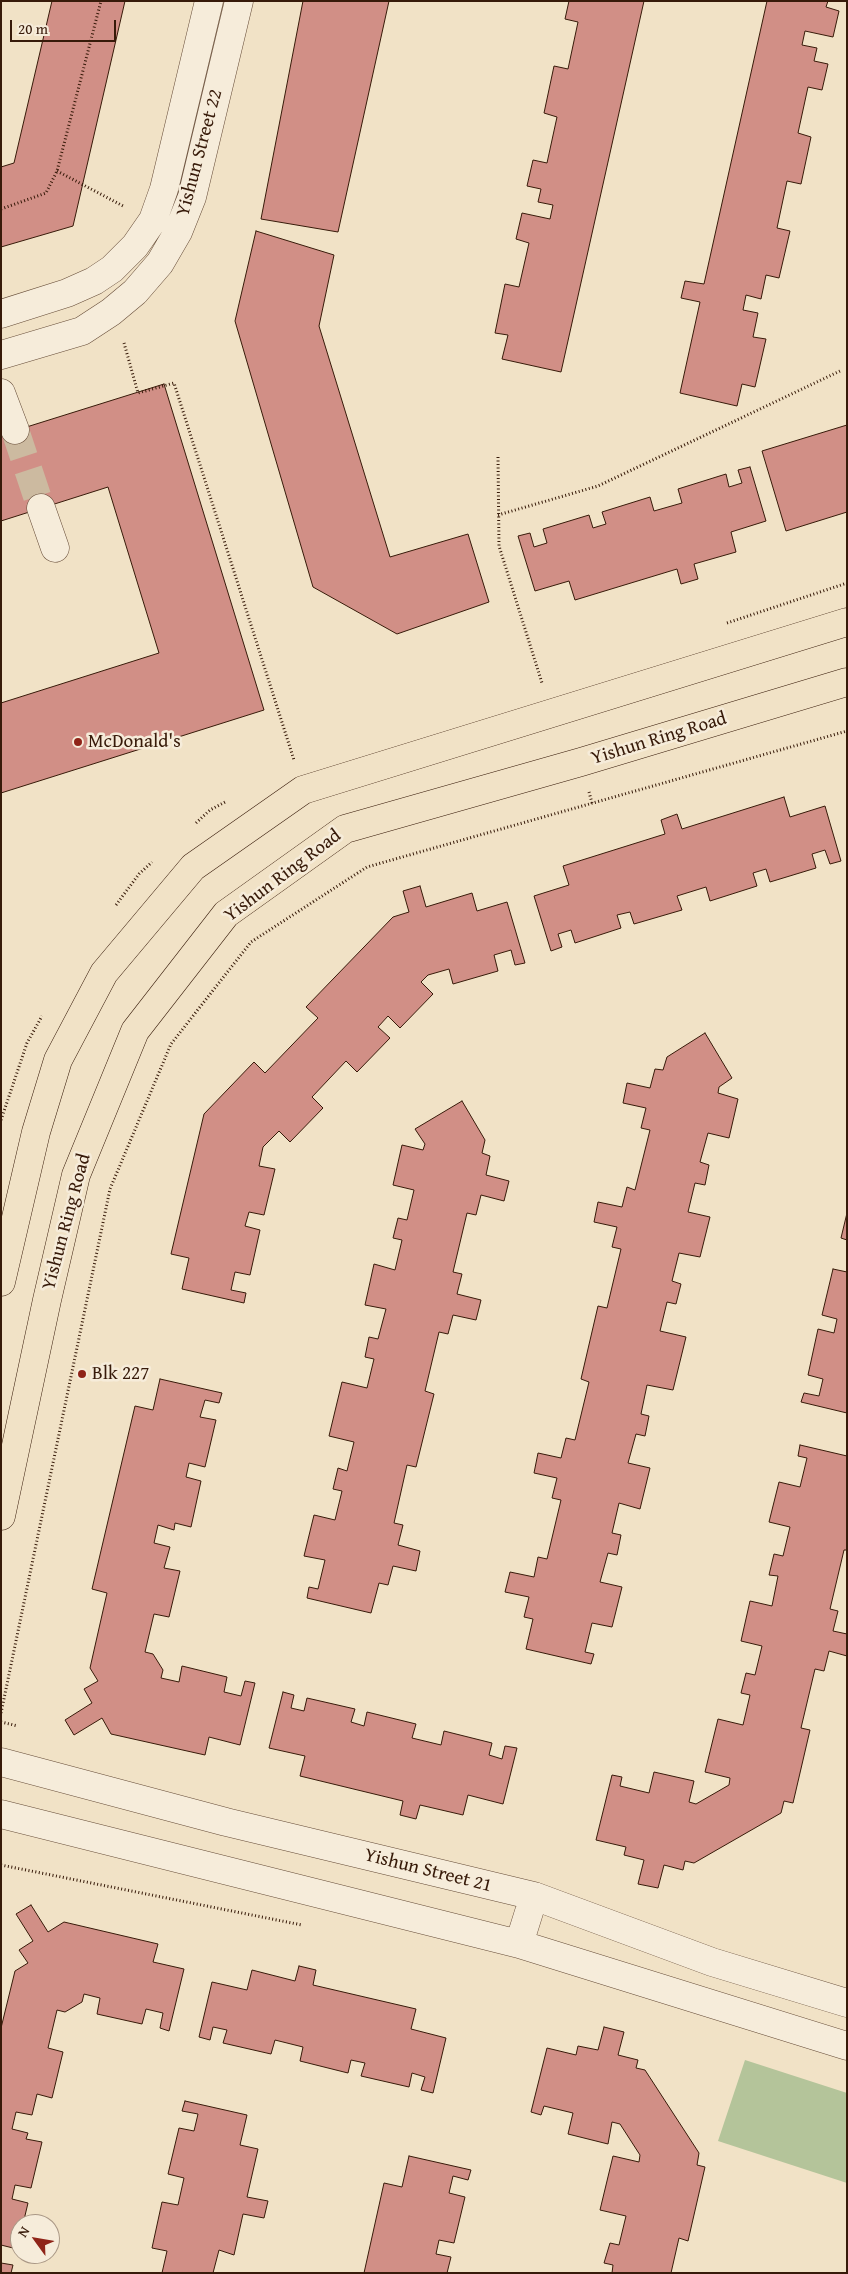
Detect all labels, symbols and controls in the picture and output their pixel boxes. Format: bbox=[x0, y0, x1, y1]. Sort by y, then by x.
scale bar bbox=[12, 10, 119, 42]
text: 20 m bbox=[18, 18, 48, 39]
street label: Yishun Street 22 bbox=[172, 87, 228, 219]
street label: Yishun Ring Road bbox=[589, 708, 729, 770]
place label: McDonald's bbox=[88, 731, 181, 753]
marker: McDonald's bbox=[72, 736, 84, 748]
street label: Yishun Ring Road bbox=[220, 825, 346, 927]
street label: Yishun Ring Road bbox=[38, 1151, 96, 1293]
place label: Blk 227 bbox=[92, 1363, 149, 1385]
marker: Blk 227 bbox=[76, 1368, 88, 1380]
street label: Yishun Street 21 bbox=[362, 1844, 494, 1898]
north arrow bbox=[10, 2214, 60, 2264]
text: N bbox=[12, 2222, 34, 2241]

